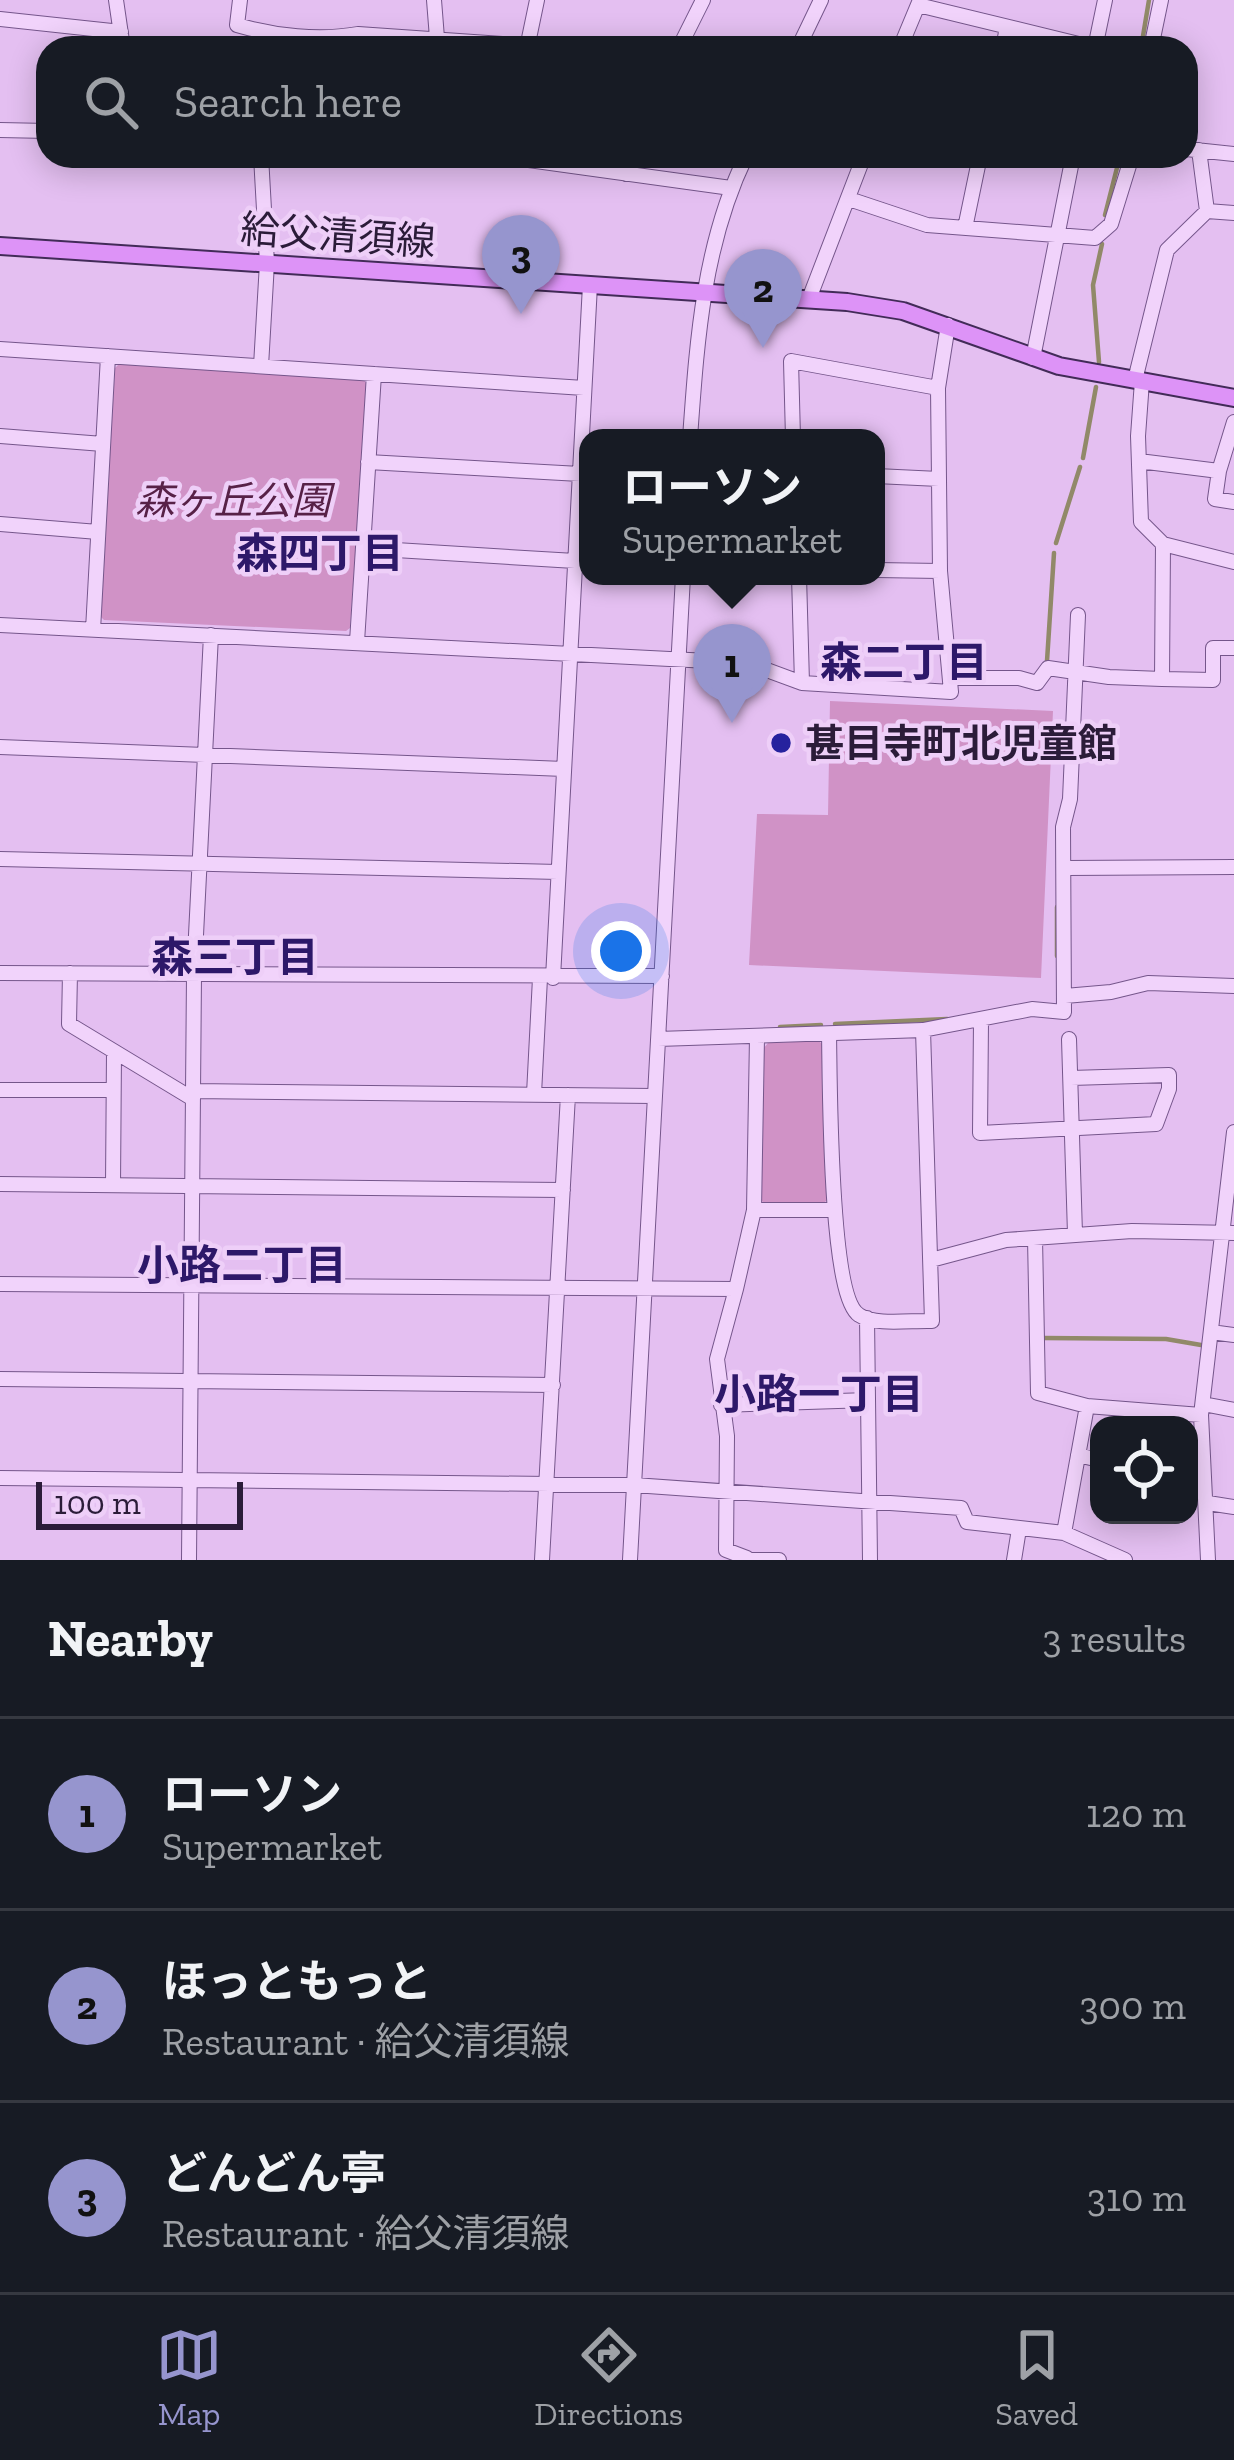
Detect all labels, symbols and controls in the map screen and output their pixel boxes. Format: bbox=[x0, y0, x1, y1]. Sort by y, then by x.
search box bbox=[36, 36, 1198, 168]
icon: search bbox=[78, 69, 144, 135]
text: Search here bbox=[174, 75, 402, 129]
street label: 給父清須線 bbox=[239, 205, 437, 266]
pin: 3 bbox=[482, 215, 560, 314]
pin: 2 bbox=[724, 249, 802, 348]
popup bbox=[579, 429, 885, 585]
text: ローソン bbox=[622, 461, 802, 515]
park label: 森ヶ丘公園 bbox=[135, 477, 335, 524]
text: Supermarket bbox=[622, 516, 842, 563]
district label: 森四丁目 bbox=[236, 528, 404, 579]
pin: 1 bbox=[693, 624, 771, 723]
district label: 森二丁目 bbox=[820, 637, 988, 688]
place label: 甚目寺町北児童館 bbox=[805, 720, 1117, 767]
marker: 甚目寺町北児童館 bbox=[768, 730, 794, 756]
your location bbox=[591, 921, 651, 981]
district label: 森三丁目 bbox=[151, 932, 319, 983]
district label: 小路二丁目 bbox=[137, 1240, 347, 1291]
district label: 小路一丁目 bbox=[714, 1369, 924, 1420]
map controls bbox=[1090, 1416, 1198, 1524]
button: locate bbox=[1090, 1416, 1198, 1524]
scale bar bbox=[36, 1476, 243, 1529]
text: 100 m bbox=[54, 1483, 141, 1522]
text: Nearby bbox=[48, 1608, 213, 1669]
text: 3 results bbox=[1042, 1615, 1186, 1662]
text: ローソン bbox=[162, 1768, 342, 1822]
text: 1 bbox=[79, 1790, 95, 1837]
text: 120 m bbox=[1086, 1790, 1186, 1837]
text: Supermarket bbox=[162, 1823, 382, 1870]
text: ほっともっと bbox=[162, 1955, 432, 2009]
text: 2 bbox=[77, 1982, 97, 2029]
text: 300 m bbox=[1079, 1982, 1186, 2029]
text: Restaurant · 給父清須線 bbox=[162, 2018, 569, 2065]
text: どんどん亭 bbox=[162, 2147, 386, 2201]
text: 3 bbox=[77, 2174, 97, 2221]
text: 310 m bbox=[1087, 2174, 1186, 2221]
text: Restaurant · 給父清須線 bbox=[162, 2210, 569, 2257]
tab: Map bbox=[156, 2322, 222, 2433]
tab: Directions bbox=[534, 2322, 683, 2433]
tab: Saved bbox=[995, 2322, 1078, 2433]

